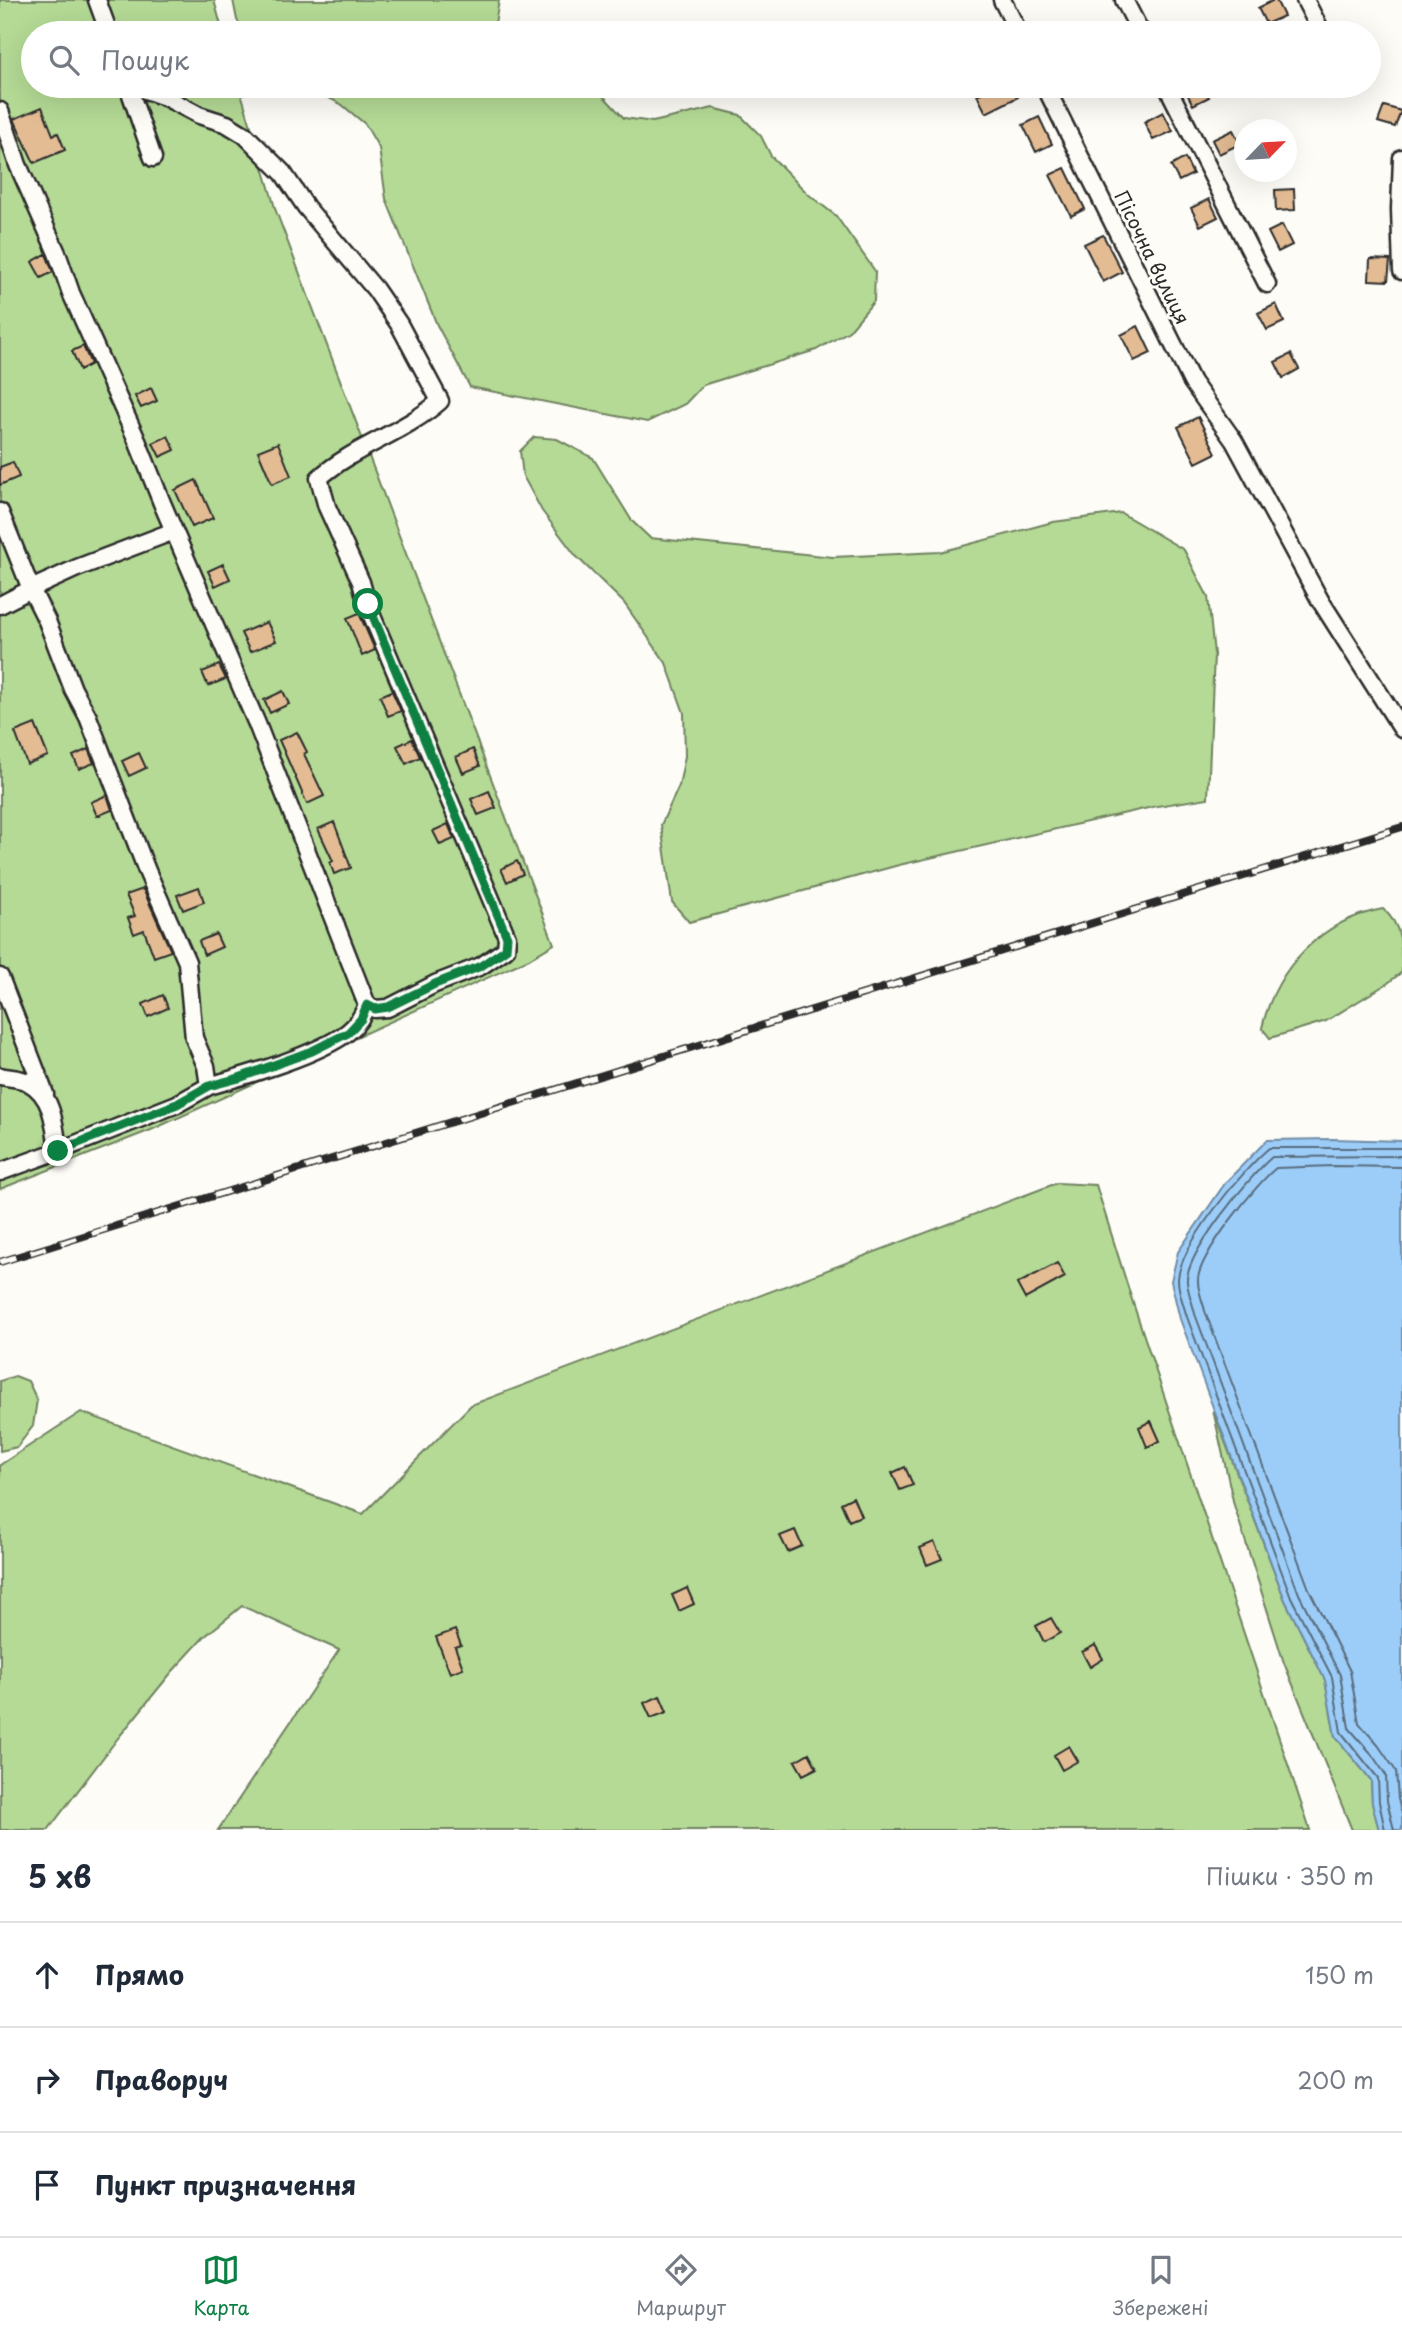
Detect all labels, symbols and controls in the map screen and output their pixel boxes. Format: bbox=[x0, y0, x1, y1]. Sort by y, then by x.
search box bbox=[21, 21, 1381, 98]
text: Пошук bbox=[101, 40, 189, 79]
icon: search bbox=[45, 41, 83, 79]
north arrow bbox=[1234, 119, 1297, 182]
street label: Пісочна вулиця bbox=[1108, 185, 1198, 329]
route start bbox=[352, 588, 383, 619]
route end bbox=[42, 1135, 73, 1166]
text: 5 хв bbox=[28, 1853, 91, 1898]
text: Пішки · 350 m bbox=[1206, 1858, 1374, 1893]
text: Прямо bbox=[95, 1955, 184, 1994]
icon: ahead bbox=[28, 1956, 66, 1994]
text: 150 m bbox=[1305, 1957, 1374, 1992]
text: Праворуч bbox=[95, 2060, 228, 2099]
icon: right bbox=[28, 2061, 66, 2099]
text: 200 m bbox=[1297, 2062, 1374, 2097]
text: Пункт призначення bbox=[95, 2165, 356, 2204]
icon: arrive bbox=[28, 2166, 66, 2204]
tab: Карта bbox=[193, 2251, 249, 2321]
tab: Маршрут bbox=[636, 2251, 726, 2321]
tab: Збережені bbox=[1113, 2251, 1209, 2321]

